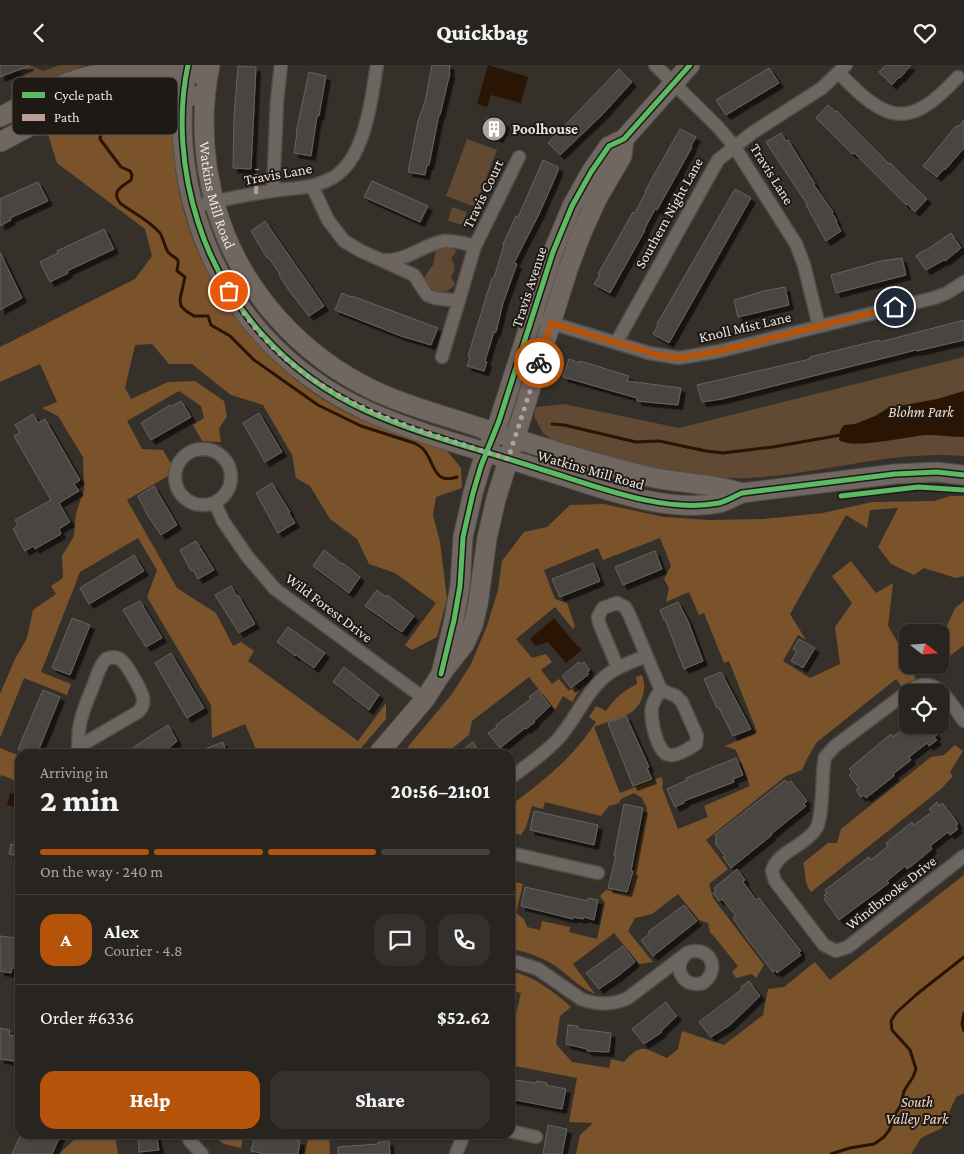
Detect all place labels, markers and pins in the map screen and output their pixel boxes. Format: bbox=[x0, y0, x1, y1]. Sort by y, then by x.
building icon: Poolhouse bbox=[481, 116, 507, 142]
place label: Poolhouse bbox=[512, 121, 578, 137]
pin bbox=[208, 270, 250, 312]
pin bbox=[874, 286, 916, 328]

